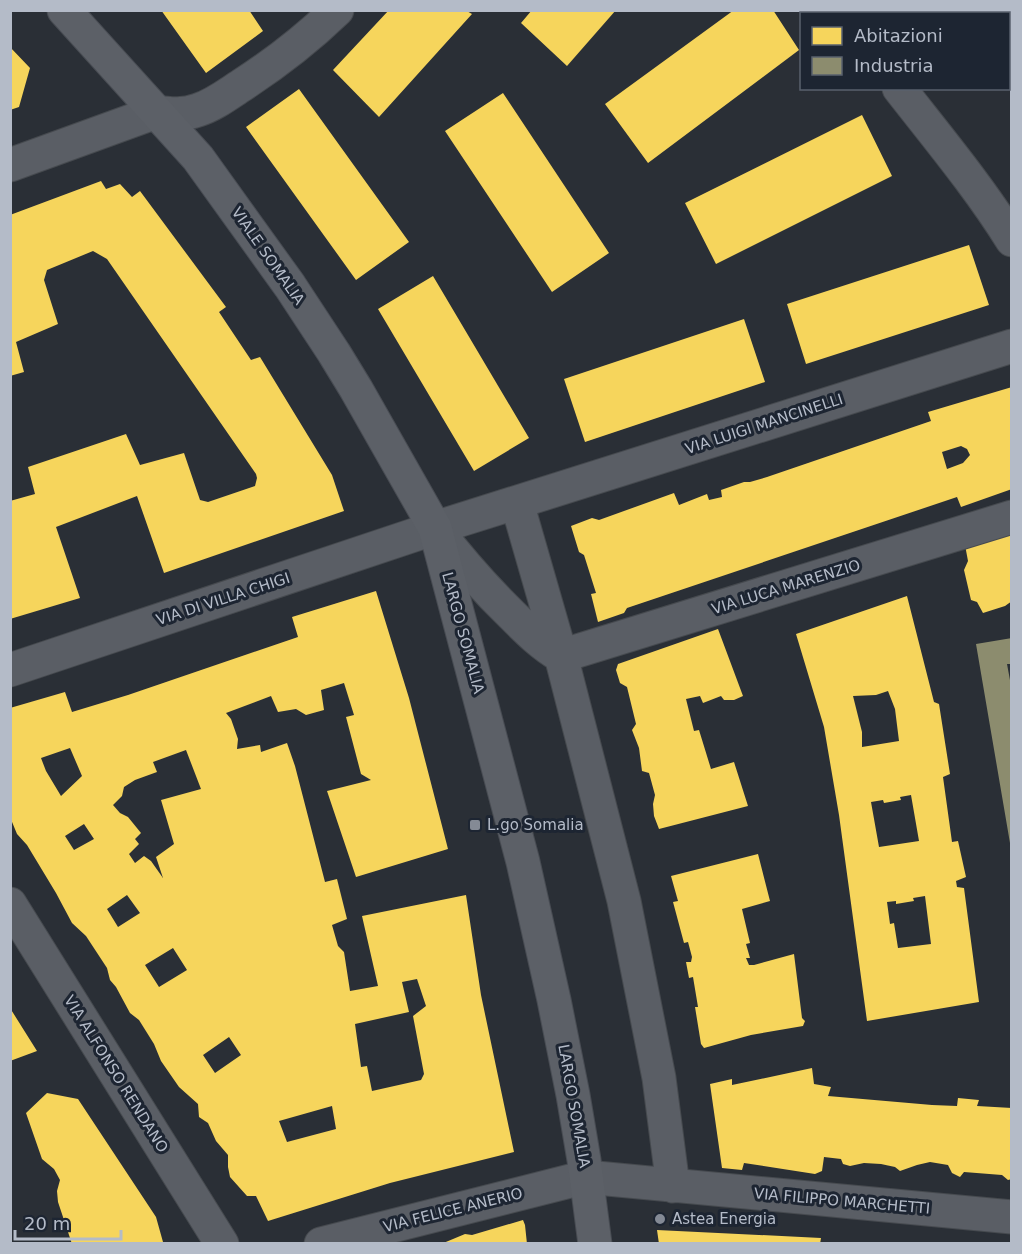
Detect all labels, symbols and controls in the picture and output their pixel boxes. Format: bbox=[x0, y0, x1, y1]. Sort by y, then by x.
legend bbox=[800, 12, 1010, 90]
text: Abitazioni bbox=[854, 25, 943, 46]
text: Industria bbox=[854, 55, 933, 76]
street label: VIALE SOMALIA bbox=[228, 204, 309, 309]
street label: VIA LUIGI MANCINELLI bbox=[683, 390, 845, 458]
street label: VIA LUCA MARENZIO bbox=[709, 556, 863, 618]
street label: VIA DI VILLA CHIGI bbox=[154, 569, 292, 629]
street label: LARGO SOMALIA bbox=[438, 570, 488, 696]
place label: L.go Somalia bbox=[487, 816, 584, 834]
marker: L.go Somalia bbox=[468, 818, 482, 832]
street label: VIA ALFONSO RENDANO bbox=[60, 992, 172, 1156]
street label: LARGO SOMALIA bbox=[554, 1043, 594, 1170]
street label: VIA FELICE ANERIO bbox=[381, 1184, 525, 1236]
street label: VIA FILIPPO MARCHETTI bbox=[753, 1184, 931, 1218]
scale bar bbox=[15, 1203, 122, 1241]
place label: Astea Energia bbox=[672, 1210, 776, 1228]
marker: Astea Energia bbox=[653, 1212, 667, 1226]
text: 20 m bbox=[24, 1213, 70, 1234]

